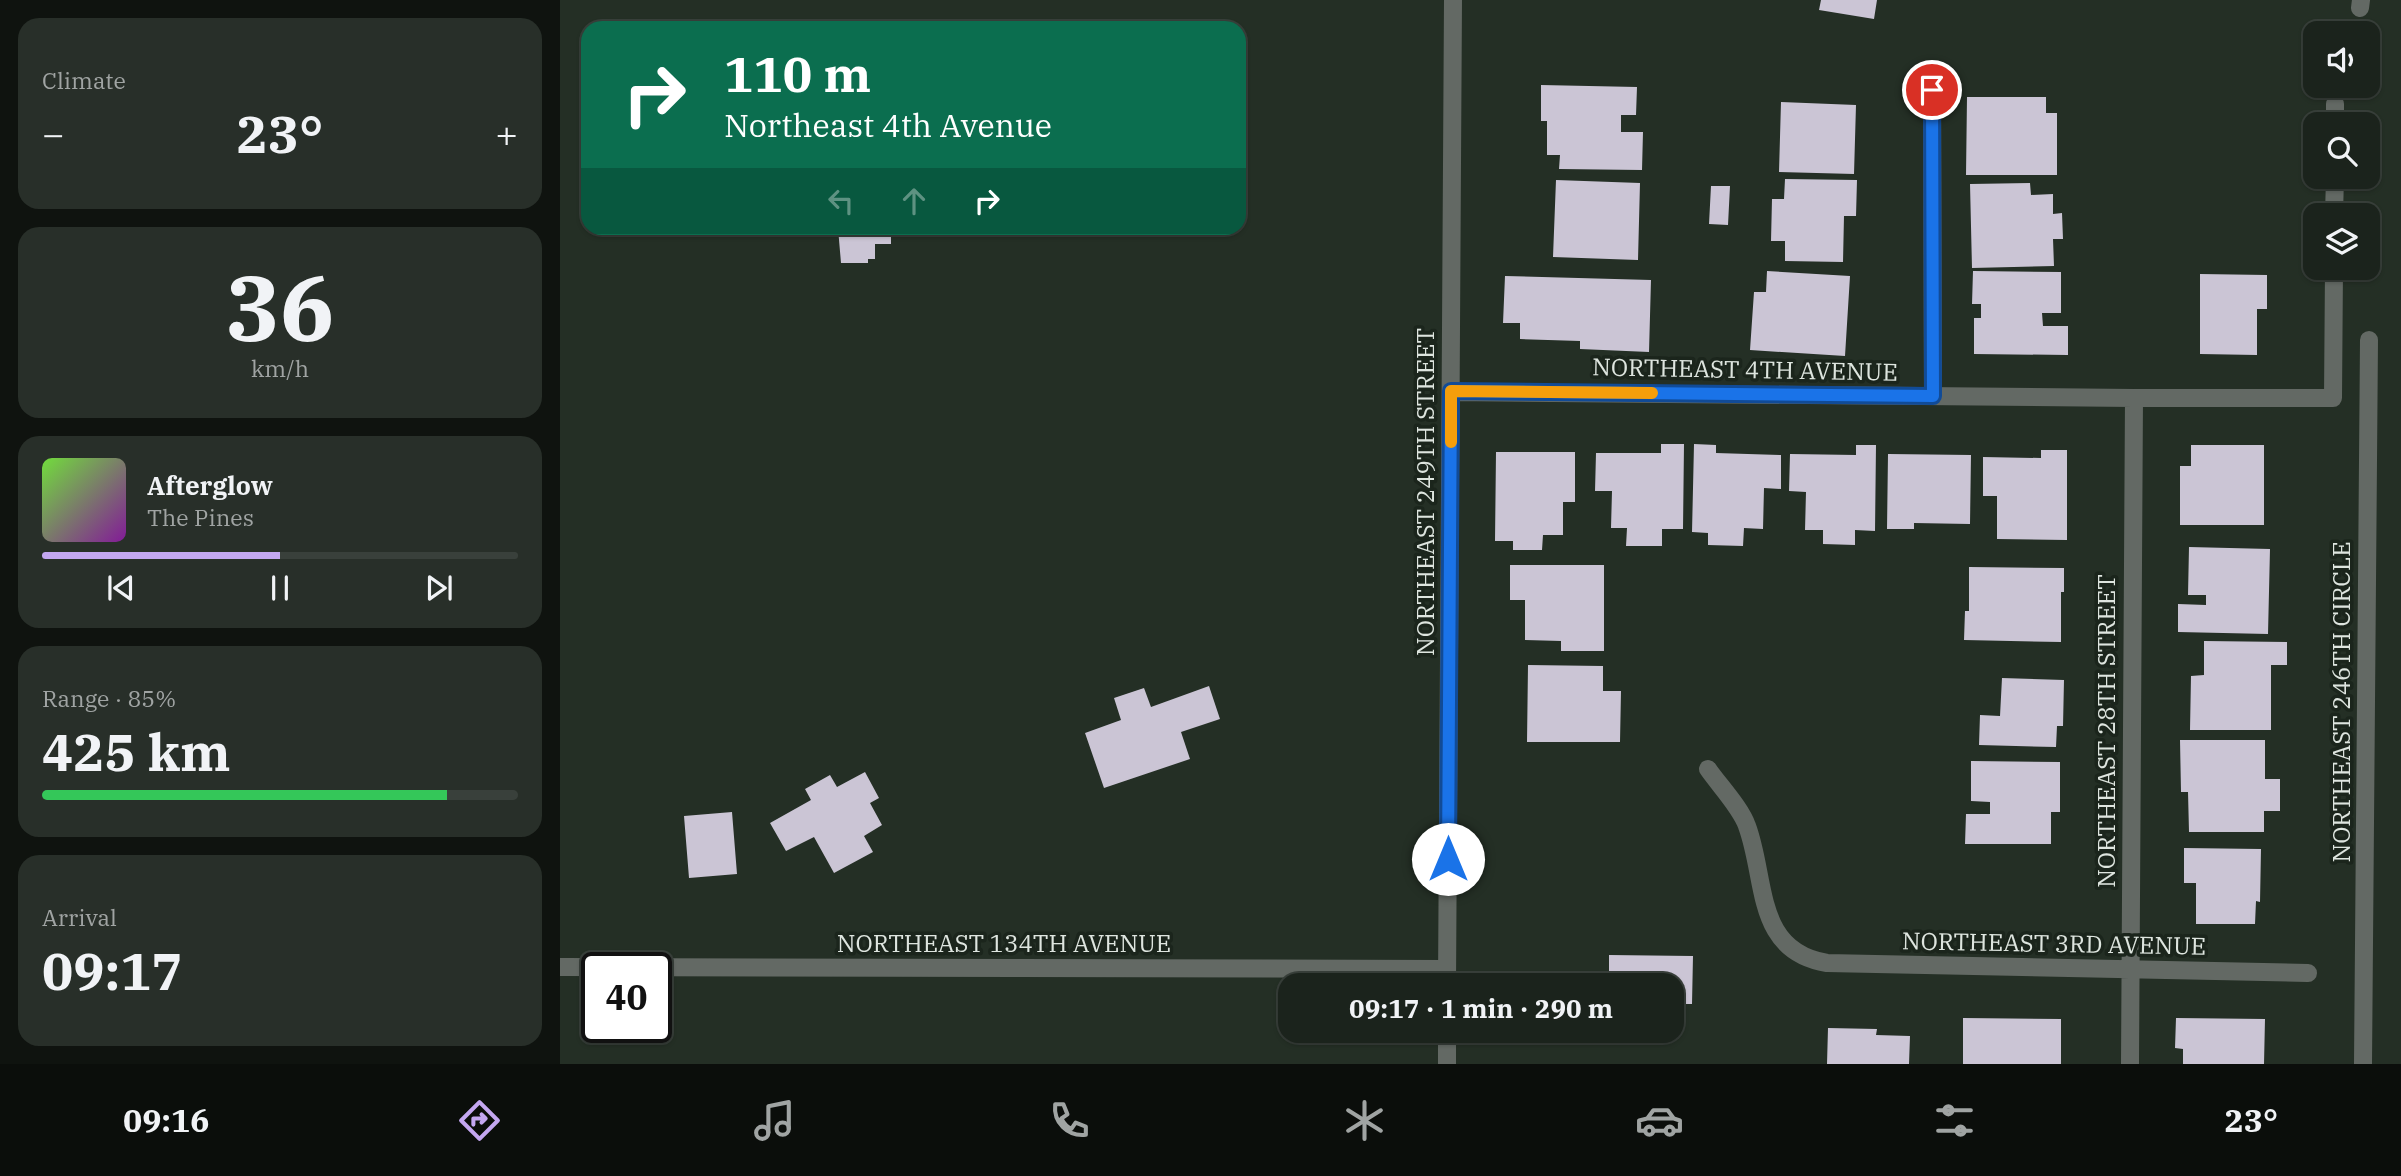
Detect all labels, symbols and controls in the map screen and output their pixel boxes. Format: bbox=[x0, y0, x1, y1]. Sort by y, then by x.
map controls bbox=[2303, 21, 2380, 280]
button: sound bbox=[2303, 21, 2380, 98]
text: 110 m bbox=[724, 42, 871, 105]
icon: right bbox=[609, 49, 700, 140]
pin bbox=[1902, 60, 1962, 120]
text: Climate bbox=[42, 65, 126, 95]
icon: arrive bbox=[1913, 71, 1951, 109]
text: 23° bbox=[237, 100, 323, 167]
text: Northeast 4th Avenue bbox=[724, 104, 1052, 146]
text: − bbox=[42, 109, 65, 158]
text: + bbox=[495, 109, 518, 158]
button: search bbox=[2303, 112, 2380, 189]
icon: left bbox=[822, 182, 860, 220]
icon: ahead bbox=[895, 182, 933, 220]
icon: right bbox=[968, 182, 1006, 220]
button: layers bbox=[2303, 203, 2380, 280]
text: 36 bbox=[225, 248, 335, 366]
street label: NORTHEAST 249TH STREET bbox=[1409, 328, 1441, 656]
street label: NORTHEAST 4TH AVENUE bbox=[1592, 350, 1898, 388]
text: km/h bbox=[251, 353, 309, 383]
text: Afterglow bbox=[147, 468, 273, 502]
text: The Pines bbox=[147, 502, 254, 532]
street label: NORTHEAST 246TH CIRCLE bbox=[2325, 541, 2357, 863]
icon: previous bbox=[102, 569, 140, 607]
icon: pause bbox=[261, 569, 299, 607]
icon: next bbox=[420, 569, 458, 607]
street label: NORTHEAST 28TH STREET bbox=[2090, 574, 2122, 888]
text: Range · 85% bbox=[42, 683, 176, 713]
text: 425 km bbox=[42, 718, 231, 785]
position arrow bbox=[1411, 822, 1485, 896]
text: Arrival bbox=[42, 902, 117, 932]
street label: NORTHEAST 3RD AVENUE bbox=[1902, 924, 2206, 962]
street label: NORTHEAST 134TH AVENUE bbox=[837, 927, 1171, 959]
text: 09:17 bbox=[42, 937, 183, 1004]
speed limit sign: 40 bbox=[581, 952, 672, 1043]
text: 09:17 · 1 min · 290 m bbox=[1349, 991, 1613, 1025]
icon: directions bbox=[455, 1096, 504, 1145]
icon: music bbox=[750, 1096, 799, 1145]
icon: phone bbox=[1045, 1096, 1094, 1145]
icon: climate bbox=[1340, 1096, 1389, 1145]
icon: car bbox=[1635, 1096, 1684, 1145]
icon: filters bbox=[1930, 1096, 1979, 1145]
text: 09:16 bbox=[123, 1099, 209, 1141]
text: 23° bbox=[2225, 1099, 2278, 1141]

